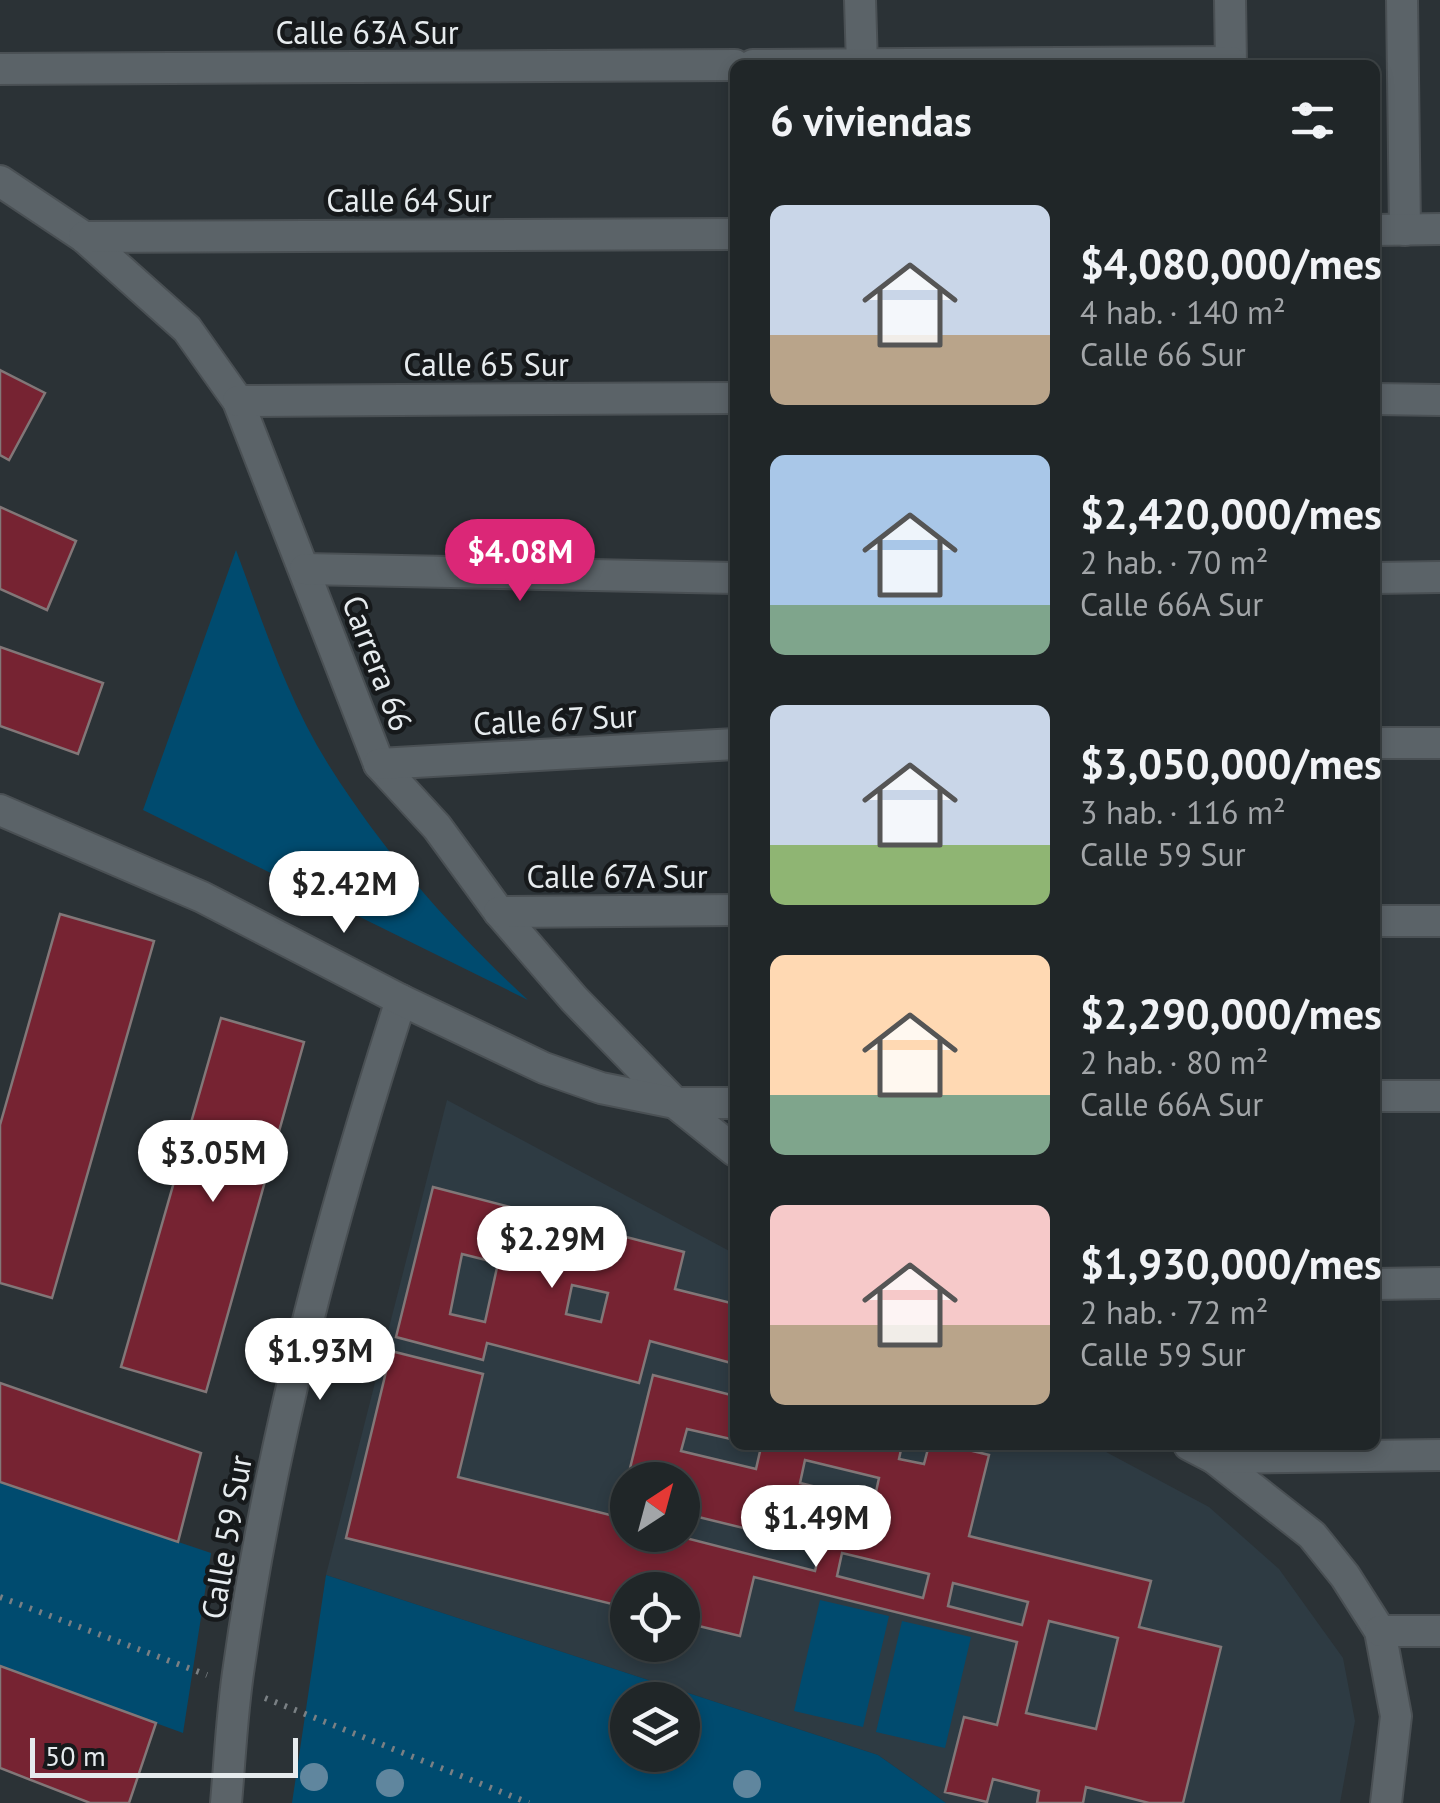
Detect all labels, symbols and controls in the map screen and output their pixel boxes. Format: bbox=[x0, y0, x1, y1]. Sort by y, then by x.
street label: Calle 63A Sur bbox=[275, 11, 459, 53]
text: 6 viviendas bbox=[770, 93, 972, 148]
icon: filters bbox=[1285, 93, 1340, 148]
street label: Calle 64 Sur bbox=[326, 179, 492, 221]
text: $4,080,000/mes bbox=[1080, 236, 1382, 291]
icon: home bbox=[850, 245, 970, 365]
text: 4 hab. · 140 m² bbox=[1080, 291, 1286, 333]
text: Calle 66 Sur bbox=[1080, 333, 1246, 375]
street label: Calle 65 Sur bbox=[403, 343, 569, 385]
text: $2,420,000/mes bbox=[1080, 486, 1382, 541]
icon: home bbox=[850, 495, 970, 615]
pin: $4.08M bbox=[439, 519, 601, 604]
text: $4.08M bbox=[467, 530, 573, 572]
text: 2 hab. · 70 m² bbox=[1080, 541, 1268, 583]
text: Calle 66A Sur bbox=[1080, 583, 1263, 625]
street label: Carrera 66 bbox=[333, 589, 423, 737]
street label: Calle 67 Sur bbox=[472, 694, 638, 744]
text: $3,050,000/mes bbox=[1080, 736, 1382, 791]
icon: home bbox=[850, 745, 970, 865]
text: 3 hab. · 116 m² bbox=[1080, 791, 1286, 833]
text: Calle 59 Sur bbox=[1080, 833, 1246, 875]
pin: $2.42M bbox=[263, 851, 425, 936]
street label: Calle 67A Sur bbox=[526, 855, 708, 897]
text: $2.42M bbox=[291, 862, 397, 904]
text: $2,290,000/mes bbox=[1080, 986, 1382, 1041]
icon: home bbox=[850, 995, 970, 1115]
text: 2 hab. · 80 m² bbox=[1080, 1041, 1268, 1083]
text: Calle 66A Sur bbox=[1080, 1083, 1263, 1125]
pin: $3.05M bbox=[132, 1120, 294, 1205]
text: $3.05M bbox=[160, 1131, 266, 1173]
pin: $2.29M bbox=[471, 1206, 633, 1291]
text: $2.29M bbox=[499, 1217, 605, 1259]
text: $1,930,000/mes bbox=[1080, 1236, 1382, 1291]
icon: home bbox=[850, 1245, 970, 1365]
text: 2 hab. · 72 m² bbox=[1080, 1291, 1268, 1333]
pin: $1.93M bbox=[239, 1318, 401, 1403]
text: $1.93M bbox=[267, 1329, 373, 1371]
text: Calle 59 Sur bbox=[1080, 1333, 1246, 1375]
street label: Calle 59 Sur bbox=[191, 1452, 261, 1622]
north arrow bbox=[610, 1462, 700, 1552]
map controls bbox=[610, 1462, 700, 1772]
pin: $1.49M bbox=[735, 1485, 897, 1570]
text: $1.49M bbox=[763, 1496, 869, 1538]
button: locate bbox=[610, 1572, 700, 1662]
button: layers bbox=[610, 1682, 700, 1772]
scale bar bbox=[30, 1733, 298, 1778]
text: 50 m bbox=[45, 1737, 106, 1774]

